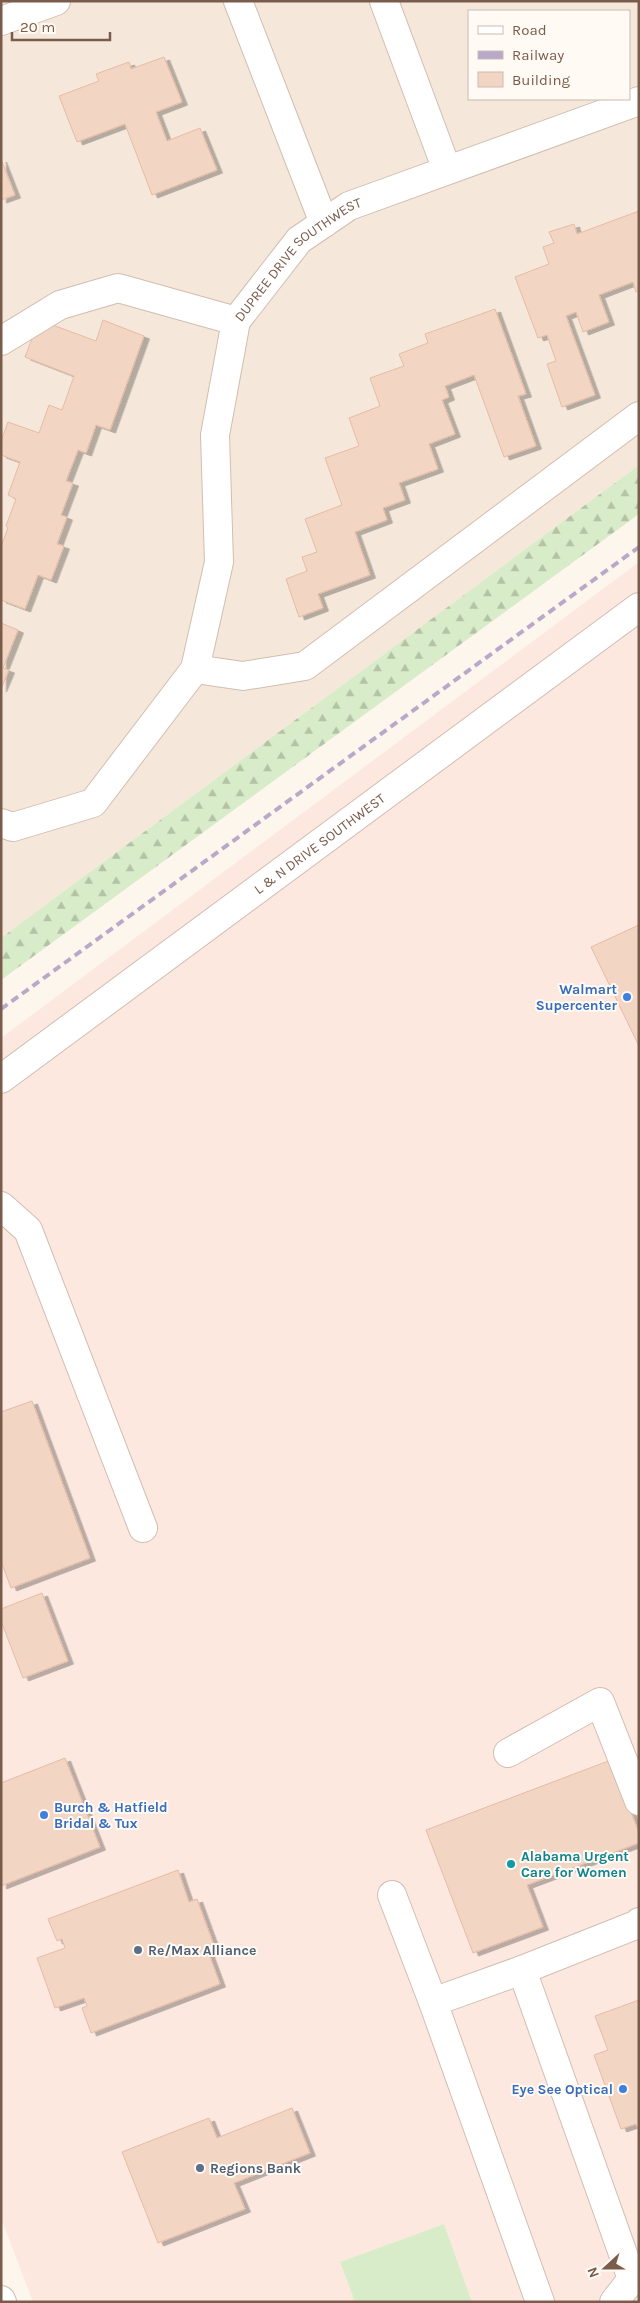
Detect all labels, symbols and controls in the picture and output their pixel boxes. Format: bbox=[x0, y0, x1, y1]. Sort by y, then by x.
scale bar bbox=[12, 10, 110, 42]
legend bbox=[468, 10, 630, 100]
text: 20 m bbox=[20, 18, 55, 36]
text: Road bbox=[512, 21, 547, 39]
text: Railway bbox=[512, 46, 564, 64]
text: Building bbox=[512, 71, 570, 89]
street label: DUPREE DRIVE SOUTHWEST bbox=[231, 194, 364, 325]
street label: L & N DRIVE SOUTHWEST bbox=[251, 789, 388, 898]
place label: Walmart Supercenter bbox=[536, 981, 617, 1014]
marker: Walmart Supercenter bbox=[621, 991, 633, 1003]
place label: Burch & Hatfield Bridal & Tux bbox=[54, 1799, 168, 1832]
marker: Burch & Hatfield Bridal & Tux bbox=[38, 1809, 50, 1821]
place label: Alabama Urgent Care for Women bbox=[521, 1848, 629, 1881]
marker: Alabama Urgent Care for Women bbox=[505, 1858, 517, 1870]
place label: Re/Max Alliance bbox=[148, 1942, 256, 1959]
marker: Re/Max Alliance bbox=[132, 1944, 144, 1956]
place label: Eye See Optical bbox=[511, 2081, 613, 2098]
marker: Eye See Optical bbox=[617, 2083, 629, 2095]
place label: Regions Bank bbox=[210, 2160, 302, 2177]
marker: Regions Bank bbox=[194, 2162, 206, 2174]
north arrow bbox=[580, 2243, 630, 2293]
text: N bbox=[584, 2265, 603, 2280]

